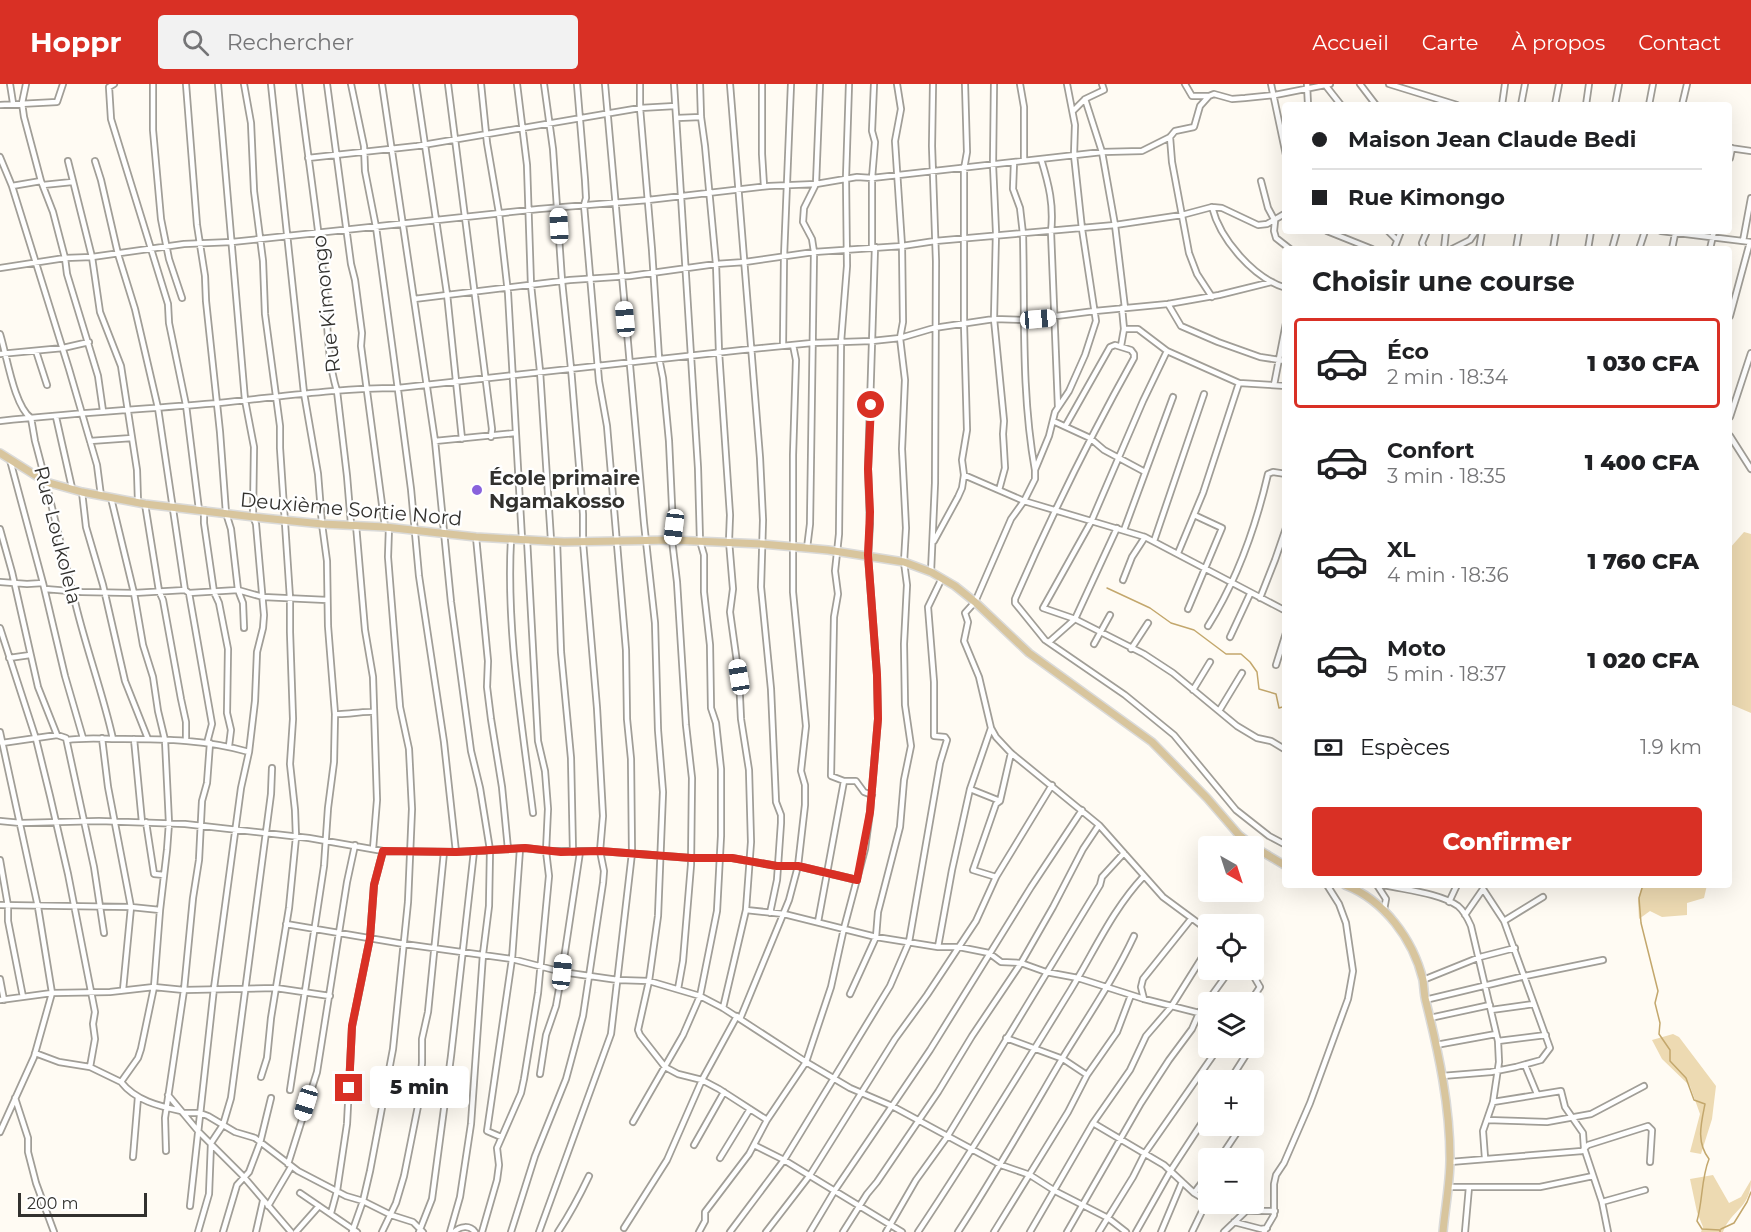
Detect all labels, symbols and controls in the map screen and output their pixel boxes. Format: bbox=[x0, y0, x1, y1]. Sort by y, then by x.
search box bbox=[158, 15, 578, 69]
text: Hoppr bbox=[30, 25, 122, 59]
icon: search bbox=[179, 26, 212, 59]
text: Rechercher bbox=[227, 29, 354, 56]
text: Accueil bbox=[1312, 30, 1389, 55]
text: Carte bbox=[1422, 30, 1478, 55]
text: À propos bbox=[1511, 30, 1605, 55]
text: Contact bbox=[1638, 30, 1721, 55]
text: Maison Jean Claude Bedi bbox=[1348, 126, 1636, 153]
text: Rue Kimongo bbox=[1348, 184, 1505, 211]
car bbox=[549, 208, 569, 244]
street label: Rue Kimongo bbox=[307, 234, 345, 374]
text: Choisir une course bbox=[1312, 265, 1575, 298]
car bbox=[614, 300, 636, 338]
car bbox=[1019, 308, 1057, 330]
icon: car bbox=[1315, 336, 1369, 390]
text: Éco bbox=[1387, 338, 1429, 365]
text: 1 030 CFA bbox=[1587, 350, 1699, 377]
text: 2 min · 18:34 bbox=[1387, 365, 1508, 389]
route start bbox=[857, 391, 884, 418]
icon: car bbox=[1315, 435, 1369, 489]
text: Confort bbox=[1387, 437, 1474, 464]
text: 1 400 CFA bbox=[1585, 449, 1699, 476]
street label: Rue Loukolela bbox=[29, 463, 87, 607]
text: 3 min · 18:35 bbox=[1387, 464, 1506, 488]
place label: École primaire Ngamakosso bbox=[489, 466, 640, 513]
marker: École primaire Ngamakosso bbox=[470, 483, 484, 497]
street label: Deuxième Sortie Nord bbox=[239, 487, 463, 531]
car bbox=[663, 508, 685, 546]
icon: car bbox=[1315, 534, 1369, 588]
text: XL bbox=[1387, 536, 1416, 563]
text: 1 760 CFA bbox=[1588, 548, 1699, 575]
text: 4 min · 18:36 bbox=[1387, 563, 1509, 587]
icon: car bbox=[1315, 633, 1369, 687]
text: Moto bbox=[1387, 635, 1446, 662]
text: 1 020 CFA bbox=[1587, 647, 1699, 674]
car bbox=[727, 658, 751, 696]
text: 5 min · 18:37 bbox=[1387, 662, 1506, 686]
icon: cash bbox=[1312, 731, 1345, 764]
text: Espèces bbox=[1360, 734, 1450, 761]
text: 1.9 km bbox=[1640, 735, 1702, 759]
button: Confirmer bbox=[1312, 807, 1702, 876]
north arrow bbox=[1198, 836, 1264, 902]
map controls bbox=[1198, 836, 1264, 1214]
button: locate bbox=[1198, 914, 1264, 980]
car bbox=[551, 953, 573, 991]
button: layers bbox=[1198, 992, 1264, 1058]
callout: 5 min bbox=[370, 1067, 469, 1109]
button: + bbox=[1198, 1070, 1264, 1136]
route end bbox=[335, 1074, 362, 1101]
text: 5 min bbox=[390, 1075, 449, 1099]
car bbox=[292, 1083, 320, 1123]
button: − bbox=[1198, 1148, 1264, 1214]
scale bar bbox=[18, 1190, 147, 1218]
text: 200 m bbox=[27, 1194, 78, 1213]

